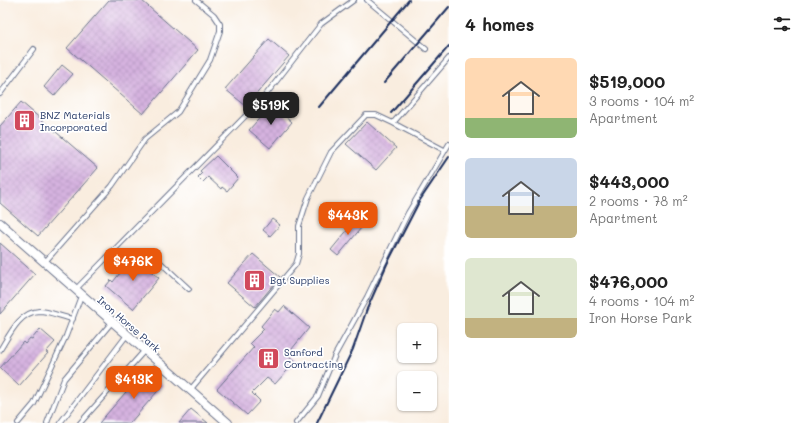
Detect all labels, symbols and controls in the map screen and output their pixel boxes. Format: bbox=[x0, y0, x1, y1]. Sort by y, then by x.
text: 4 homes bbox=[465, 13, 534, 35]
icon: filters bbox=[771, 13, 793, 35]
text: $519,000 bbox=[589, 70, 665, 92]
icon: home bbox=[497, 74, 545, 122]
pin: $519K bbox=[243, 92, 299, 126]
text: 3 rooms · 104 m² bbox=[589, 92, 694, 109]
text: $519K bbox=[252, 96, 290, 113]
building icon: BNZ Materials Incorporated bbox=[11, 108, 37, 134]
place label: BNZ Materials Incorporated bbox=[40, 108, 110, 134]
text: Apartment bbox=[589, 109, 658, 126]
text: $443,000 bbox=[589, 170, 669, 192]
icon: home bbox=[497, 174, 545, 222]
text: 2 rooms · 78 m² bbox=[589, 192, 688, 209]
pin: $443K bbox=[320, 202, 376, 236]
text: $443K bbox=[328, 206, 368, 223]
text: Apartment bbox=[589, 209, 658, 226]
pin: $476K bbox=[105, 248, 161, 282]
text: $476K bbox=[113, 252, 153, 269]
building icon: Bgt Supplies bbox=[241, 267, 267, 293]
text: $476,000 bbox=[589, 270, 668, 292]
place label: Bgt Supplies bbox=[270, 273, 330, 287]
icon: home bbox=[497, 274, 545, 322]
text: 4 rooms · 104 m² bbox=[589, 292, 694, 309]
street label: Iron Horse Park bbox=[95, 293, 163, 355]
text: Iron Horse Park bbox=[589, 309, 692, 326]
map controls bbox=[397, 323, 437, 411]
button: + bbox=[397, 323, 437, 363]
building icon: Sanford Contracting bbox=[255, 345, 281, 371]
place label: Sanford Contracting bbox=[284, 345, 343, 371]
pin: $413K bbox=[106, 366, 162, 400]
text: $413K bbox=[115, 370, 153, 387]
button: − bbox=[397, 371, 437, 411]

